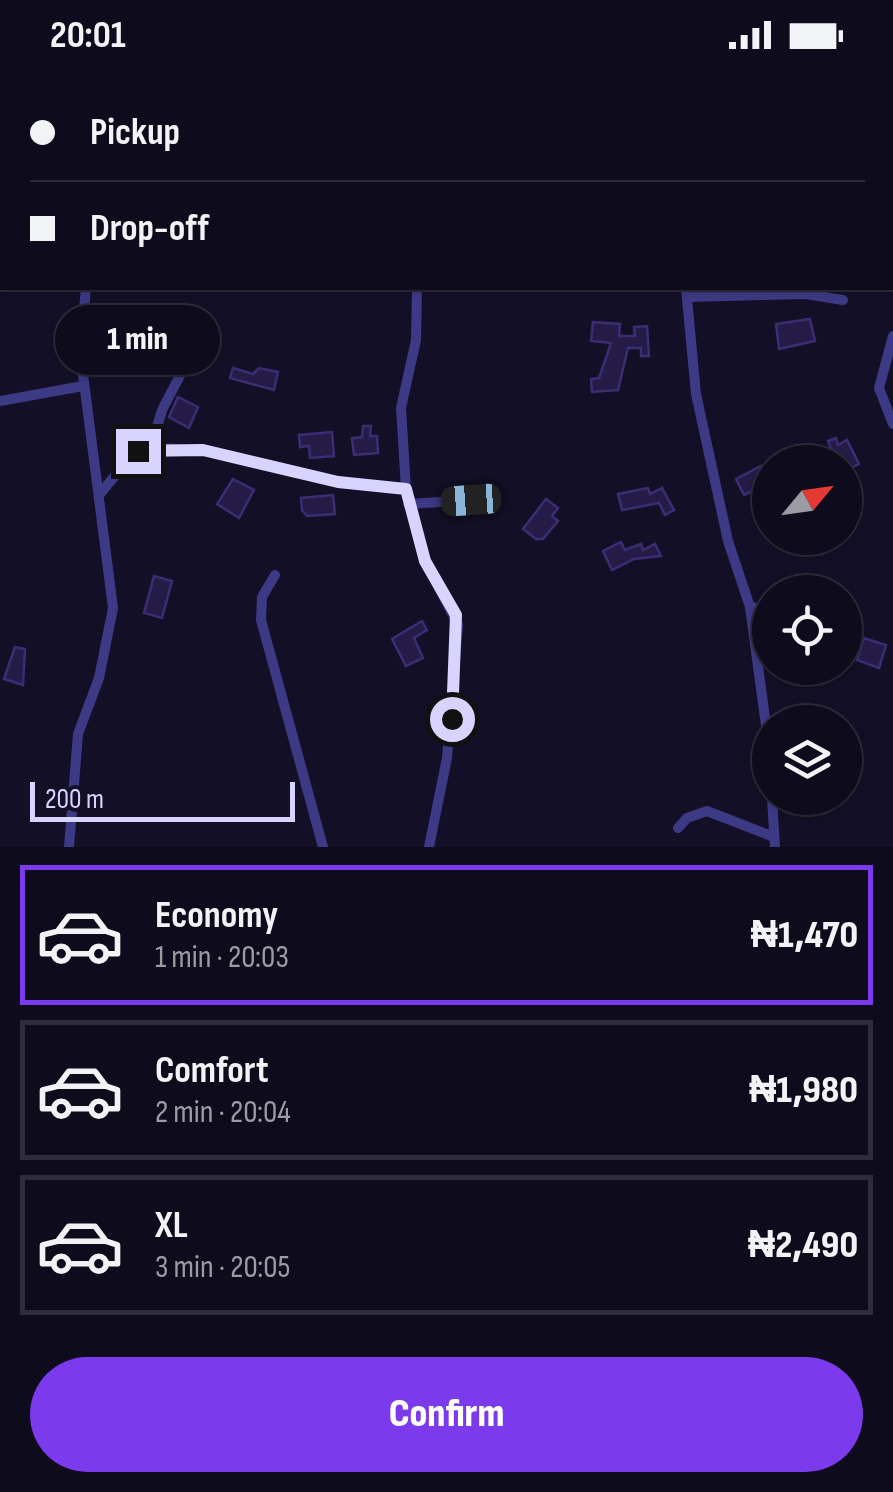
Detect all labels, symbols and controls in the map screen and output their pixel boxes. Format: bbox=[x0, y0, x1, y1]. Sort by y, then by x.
text: 20:01 bbox=[50, 13, 126, 58]
text: Pickup bbox=[90, 110, 180, 155]
text: Drop-off bbox=[90, 206, 209, 251]
callout: 1 min bbox=[56, 306, 220, 376]
text: 1 min bbox=[107, 320, 168, 359]
route end bbox=[116, 429, 161, 474]
north arrow bbox=[752, 445, 862, 555]
map controls bbox=[752, 445, 862, 815]
car bbox=[440, 483, 502, 517]
button: locate bbox=[752, 575, 862, 685]
route start bbox=[430, 697, 475, 742]
button: layers bbox=[752, 705, 862, 815]
scale bar bbox=[30, 777, 295, 821]
text: 200 m bbox=[45, 783, 104, 816]
icon: car bbox=[35, 890, 125, 980]
text: Economy bbox=[155, 893, 278, 938]
text: ₦1,470 bbox=[751, 913, 858, 958]
text: 1 min · 20:03 bbox=[155, 938, 289, 977]
icon: car bbox=[35, 1045, 125, 1135]
text: Comfort bbox=[155, 1048, 269, 1093]
text: ₦1,980 bbox=[749, 1068, 858, 1113]
text: 2 min · 20:04 bbox=[155, 1093, 291, 1132]
icon: car bbox=[35, 1200, 125, 1290]
text: XL bbox=[155, 1203, 188, 1248]
text: ₦2,490 bbox=[748, 1223, 858, 1268]
text: 3 min · 20:05 bbox=[155, 1248, 290, 1287]
button: Confirm bbox=[30, 1357, 863, 1472]

